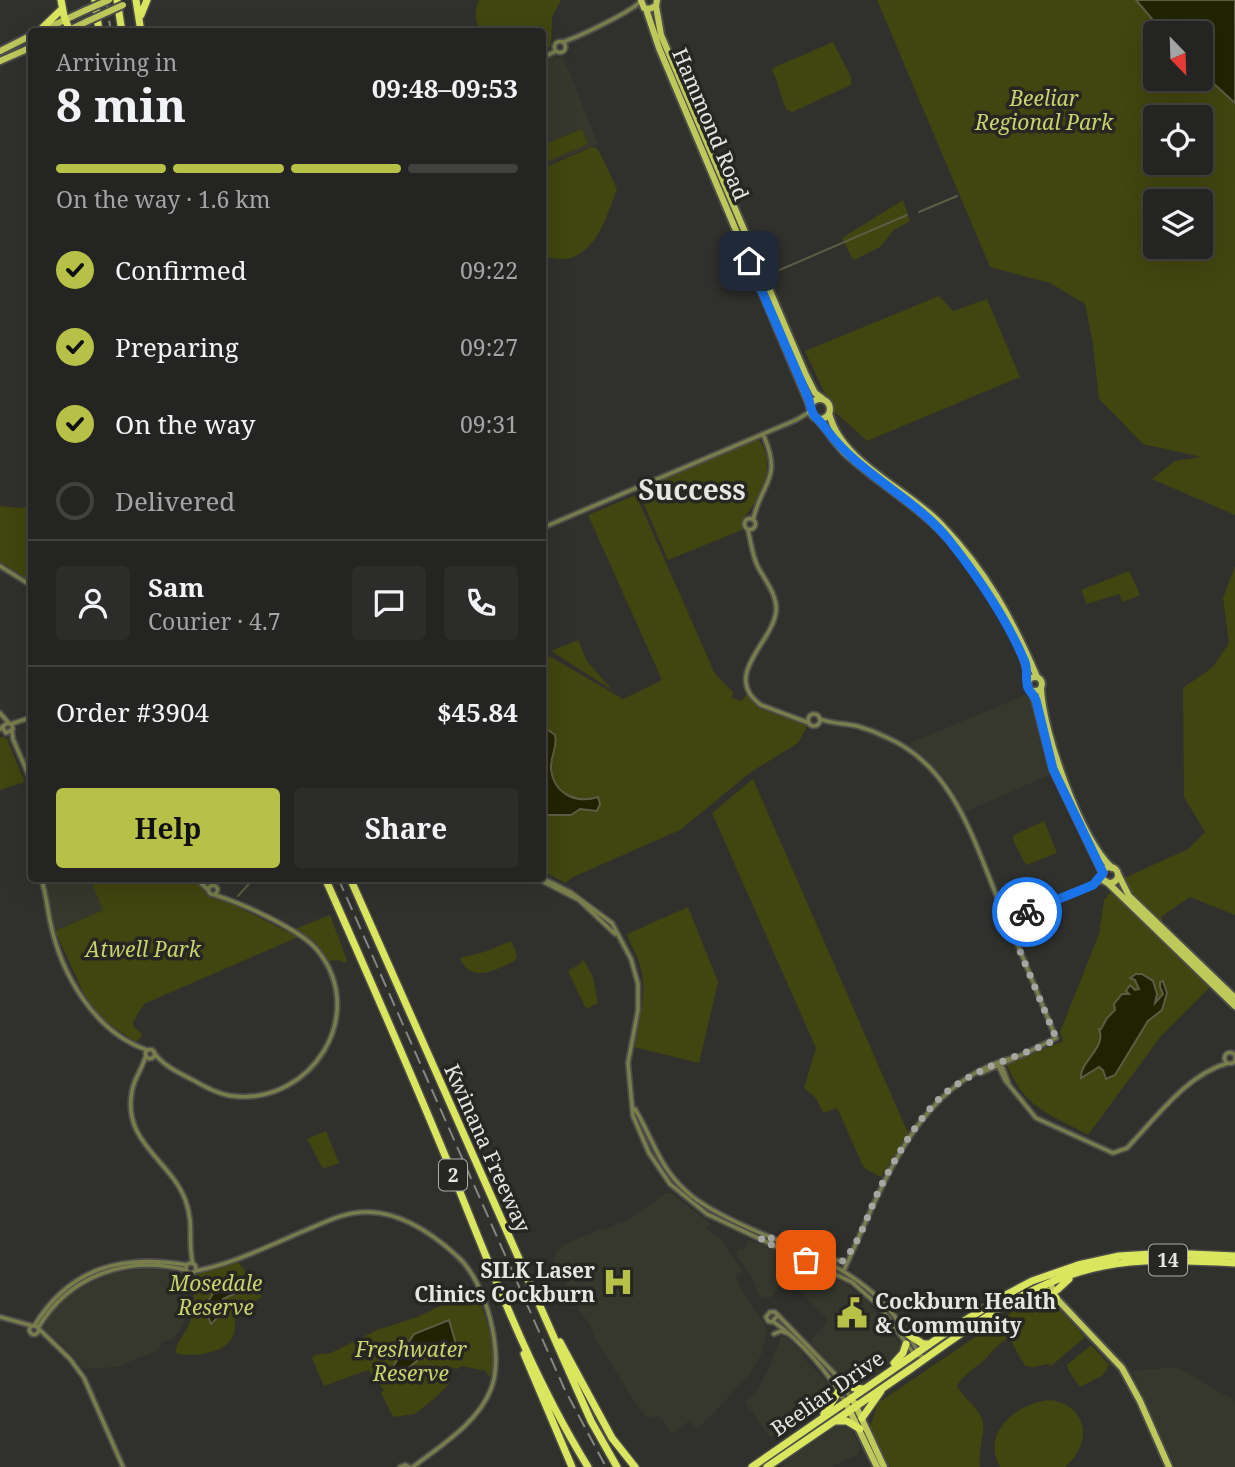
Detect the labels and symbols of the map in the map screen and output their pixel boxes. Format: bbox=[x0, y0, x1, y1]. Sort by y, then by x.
north arrow bbox=[1143, 21, 1213, 91]
street label: Hammond Road bbox=[666, 44, 756, 204]
park label: Beeliar Regional Park bbox=[974, 84, 1114, 136]
pin bbox=[719, 231, 779, 291]
district label: Success bbox=[638, 470, 746, 508]
courier bbox=[992, 877, 1062, 947]
park label: Atwell Park bbox=[83, 935, 202, 963]
street label: Kwinana Freeway bbox=[438, 1060, 538, 1237]
road number: 2 bbox=[439, 1160, 467, 1190]
pin bbox=[776, 1230, 836, 1290]
road number: 14 bbox=[1149, 1244, 1187, 1276]
place label: SILK Laser Clinics Cockburn bbox=[414, 1256, 595, 1308]
hospital icon: SILK Laser Clinics Cockburn bbox=[601, 1265, 635, 1299]
park label: Mosedale Reserve bbox=[169, 1269, 262, 1321]
place label: Cockburn Health & Community bbox=[875, 1287, 1056, 1339]
public building icon: Cockburn Health & Community bbox=[835, 1296, 869, 1330]
park label: Freshwater Reserve bbox=[354, 1335, 467, 1387]
street label: Beeliar Drive bbox=[765, 1344, 889, 1442]

